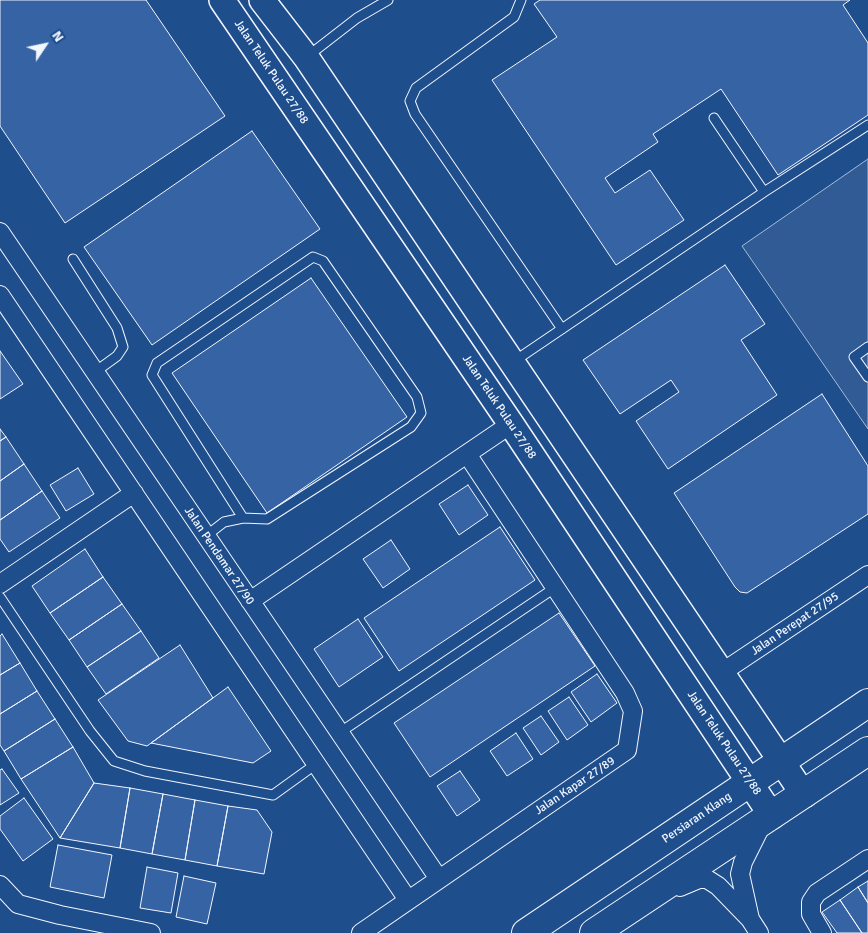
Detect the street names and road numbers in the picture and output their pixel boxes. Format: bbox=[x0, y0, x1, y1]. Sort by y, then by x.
street label: Jalan Teluk Pulau 27/88 bbox=[231, 17, 311, 127]
street label: Jalan Teluk Pulau 27/88 bbox=[459, 352, 539, 462]
street label: Jalan Pendamar 27/90 bbox=[181, 504, 257, 608]
street label: Jalan Perepat 27/95 bbox=[748, 589, 842, 659]
street label: Jalan Teluk Pulau 27/88 bbox=[684, 688, 764, 798]
street label: Jalan Kapar 27/89 bbox=[532, 754, 618, 818]
street label: Persiaran Klang bbox=[659, 789, 735, 847]

